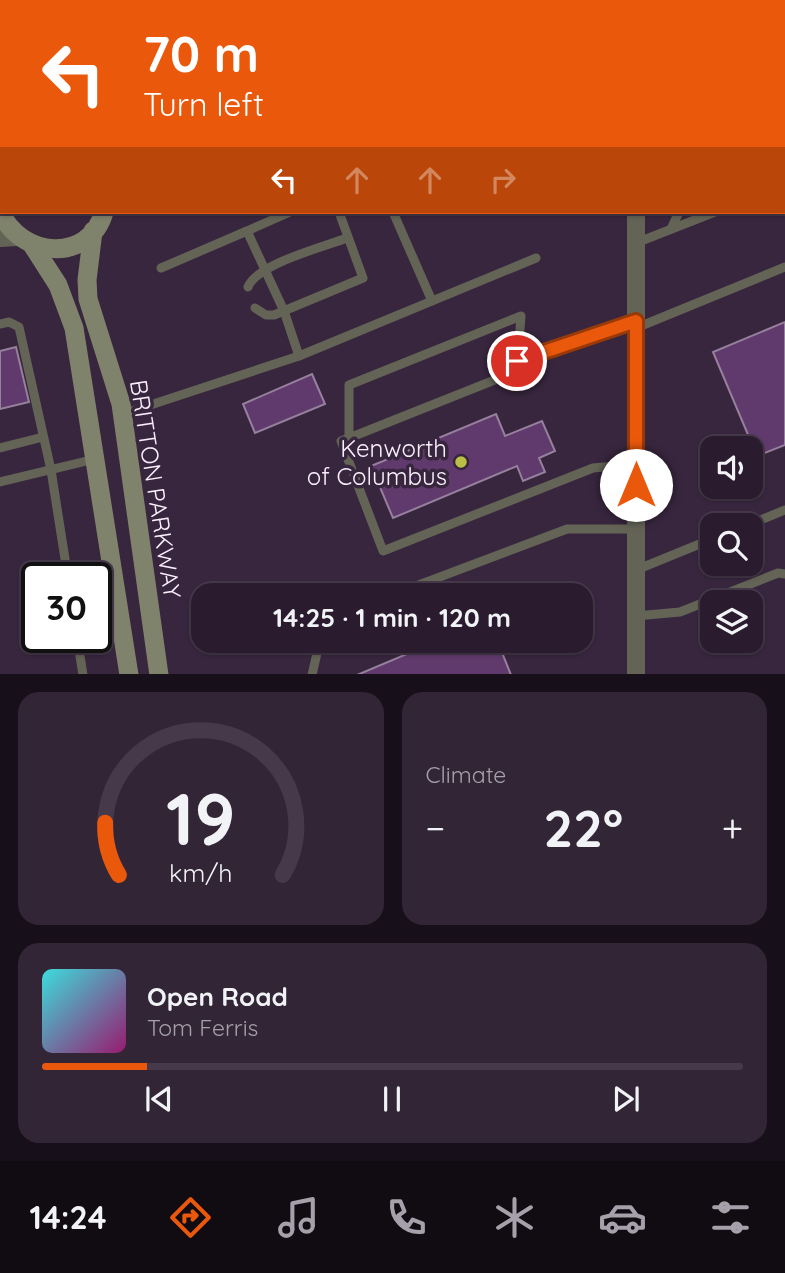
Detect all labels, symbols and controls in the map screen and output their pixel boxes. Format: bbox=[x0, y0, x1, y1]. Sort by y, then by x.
text: 70 m bbox=[143, 23, 259, 84]
icon: left bbox=[28, 28, 119, 119]
text: Turn left bbox=[143, 84, 264, 124]
icon: left bbox=[265, 161, 303, 199]
icon: ahead bbox=[338, 161, 376, 199]
icon: ahead bbox=[411, 161, 449, 199]
icon: right bbox=[484, 161, 522, 199]
pin bbox=[487, 331, 547, 391]
icon: arrive bbox=[498, 342, 536, 380]
street label: BRITTON PARKWAY bbox=[124, 378, 188, 600]
place label: Kenworth of Columbus bbox=[307, 433, 447, 491]
map controls bbox=[700, 436, 763, 653]
button: sound bbox=[700, 436, 763, 499]
position arrow bbox=[599, 448, 673, 522]
marker: Kenworth of Columbus bbox=[453, 454, 469, 470]
button: search bbox=[700, 513, 763, 576]
speed limit sign: 30 bbox=[21, 562, 112, 653]
button: layers bbox=[700, 590, 763, 653]
text: 14:25 · 1 min · 120 m bbox=[273, 601, 511, 634]
text: Climate bbox=[426, 760, 506, 789]
text: 19 bbox=[166, 772, 236, 863]
text: 22° bbox=[544, 795, 623, 860]
text: − bbox=[426, 804, 445, 852]
text: + bbox=[722, 804, 743, 852]
text: km/h bbox=[169, 856, 232, 887]
text: Open Road bbox=[147, 980, 288, 1013]
text: Tom Ferris bbox=[147, 1013, 258, 1042]
icon: previous bbox=[140, 1080, 178, 1118]
icon: pause bbox=[373, 1080, 411, 1118]
icon: next bbox=[607, 1080, 645, 1118]
icon: directions bbox=[166, 1193, 215, 1242]
icon: music bbox=[274, 1193, 323, 1242]
icon: phone bbox=[382, 1193, 431, 1242]
icon: climate bbox=[490, 1193, 539, 1242]
icon: car bbox=[598, 1193, 647, 1242]
icon: filters bbox=[706, 1193, 755, 1242]
text: 14:24 bbox=[30, 1197, 107, 1237]

